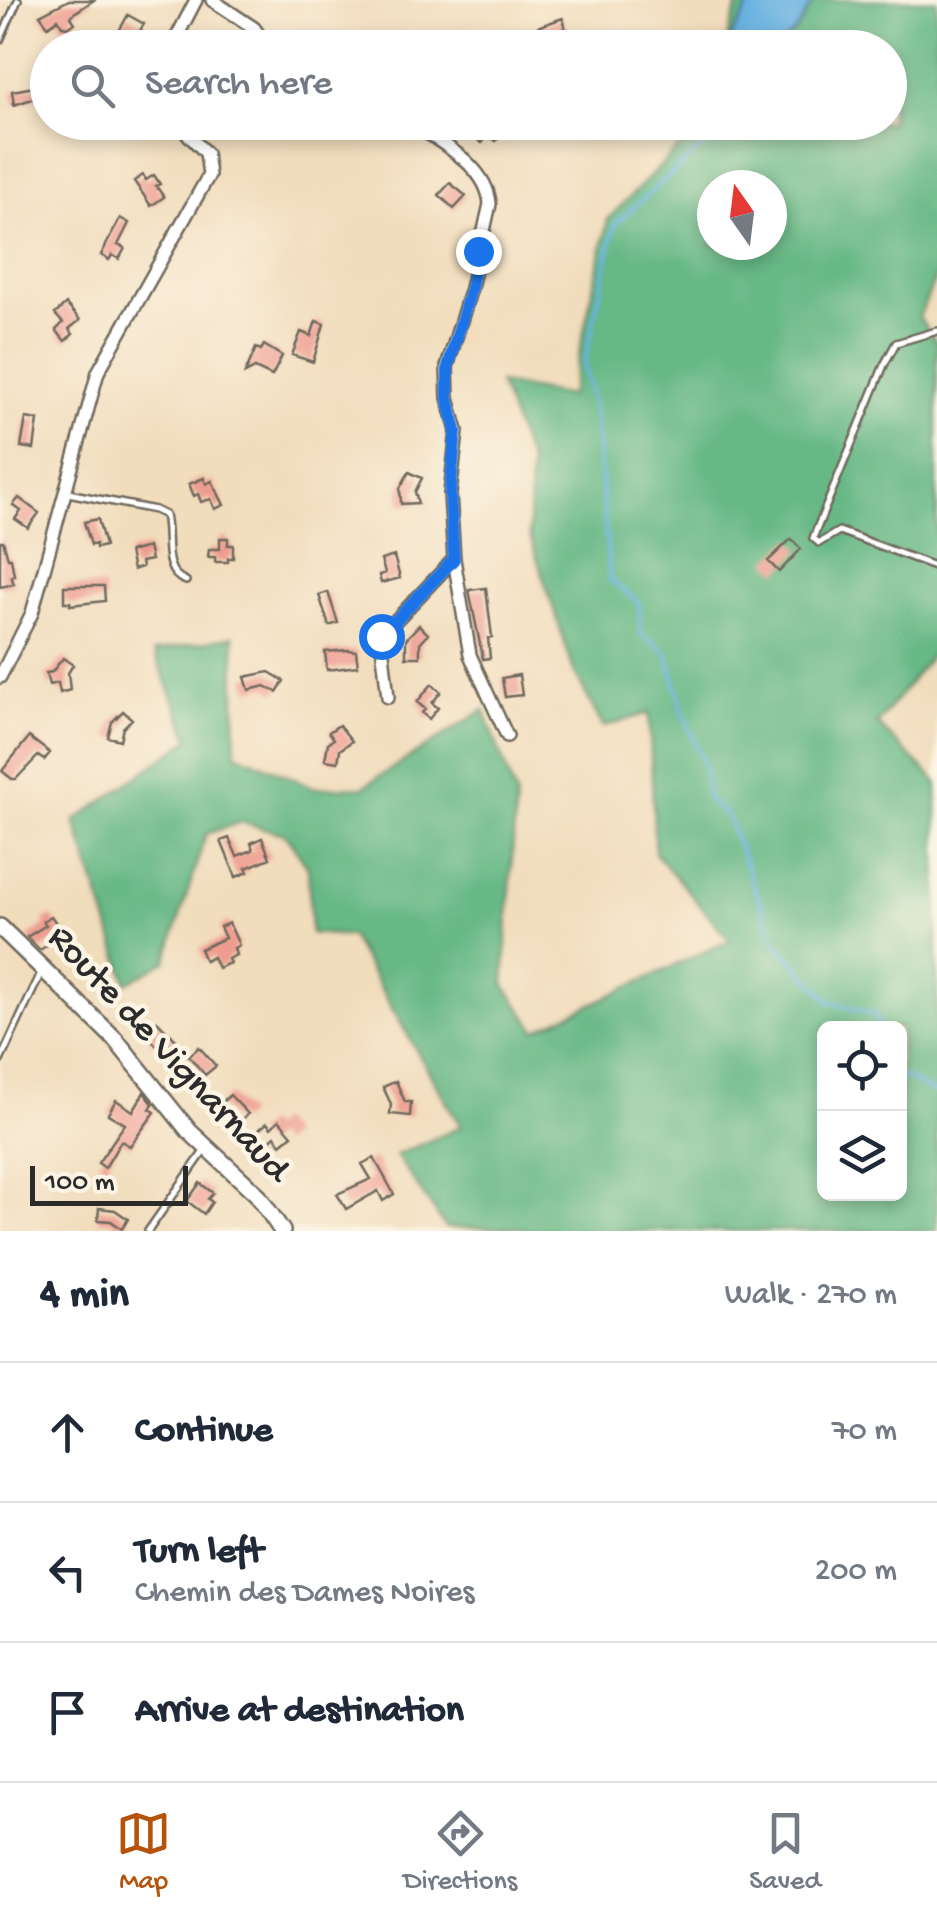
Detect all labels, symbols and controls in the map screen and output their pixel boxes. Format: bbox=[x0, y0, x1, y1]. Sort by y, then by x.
search box bbox=[30, 30, 907, 140]
icon: search bbox=[65, 58, 120, 113]
text: Search here bbox=[145, 63, 332, 107]
north arrow bbox=[697, 170, 787, 260]
route end bbox=[456, 229, 502, 275]
route start bbox=[359, 614, 405, 660]
street label: Route de Vignarnaud bbox=[37, 917, 299, 1195]
map controls bbox=[817, 1021, 907, 1201]
button: locate bbox=[817, 1021, 907, 1111]
button: layers bbox=[817, 1111, 907, 1201]
scale bar bbox=[30, 1161, 188, 1206]
text: 100 m bbox=[45, 1167, 115, 1200]
text: 4 min bbox=[40, 1272, 129, 1321]
text: Walk · 270 m bbox=[725, 1277, 897, 1315]
icon: ahead bbox=[40, 1405, 95, 1460]
text: Continue bbox=[135, 1410, 273, 1454]
text: 70 m bbox=[832, 1413, 897, 1451]
text: Turn left bbox=[135, 1531, 263, 1575]
icon: left bbox=[40, 1545, 95, 1600]
text: 200 m bbox=[815, 1553, 897, 1591]
text: Chemin des Dames Noires bbox=[135, 1575, 474, 1613]
icon: arrive bbox=[40, 1685, 95, 1740]
text: Arrive at destination bbox=[135, 1690, 464, 1734]
tab: Map bbox=[116, 1806, 171, 1899]
tab: Directions bbox=[403, 1806, 517, 1899]
tab: Saved bbox=[749, 1806, 821, 1899]

